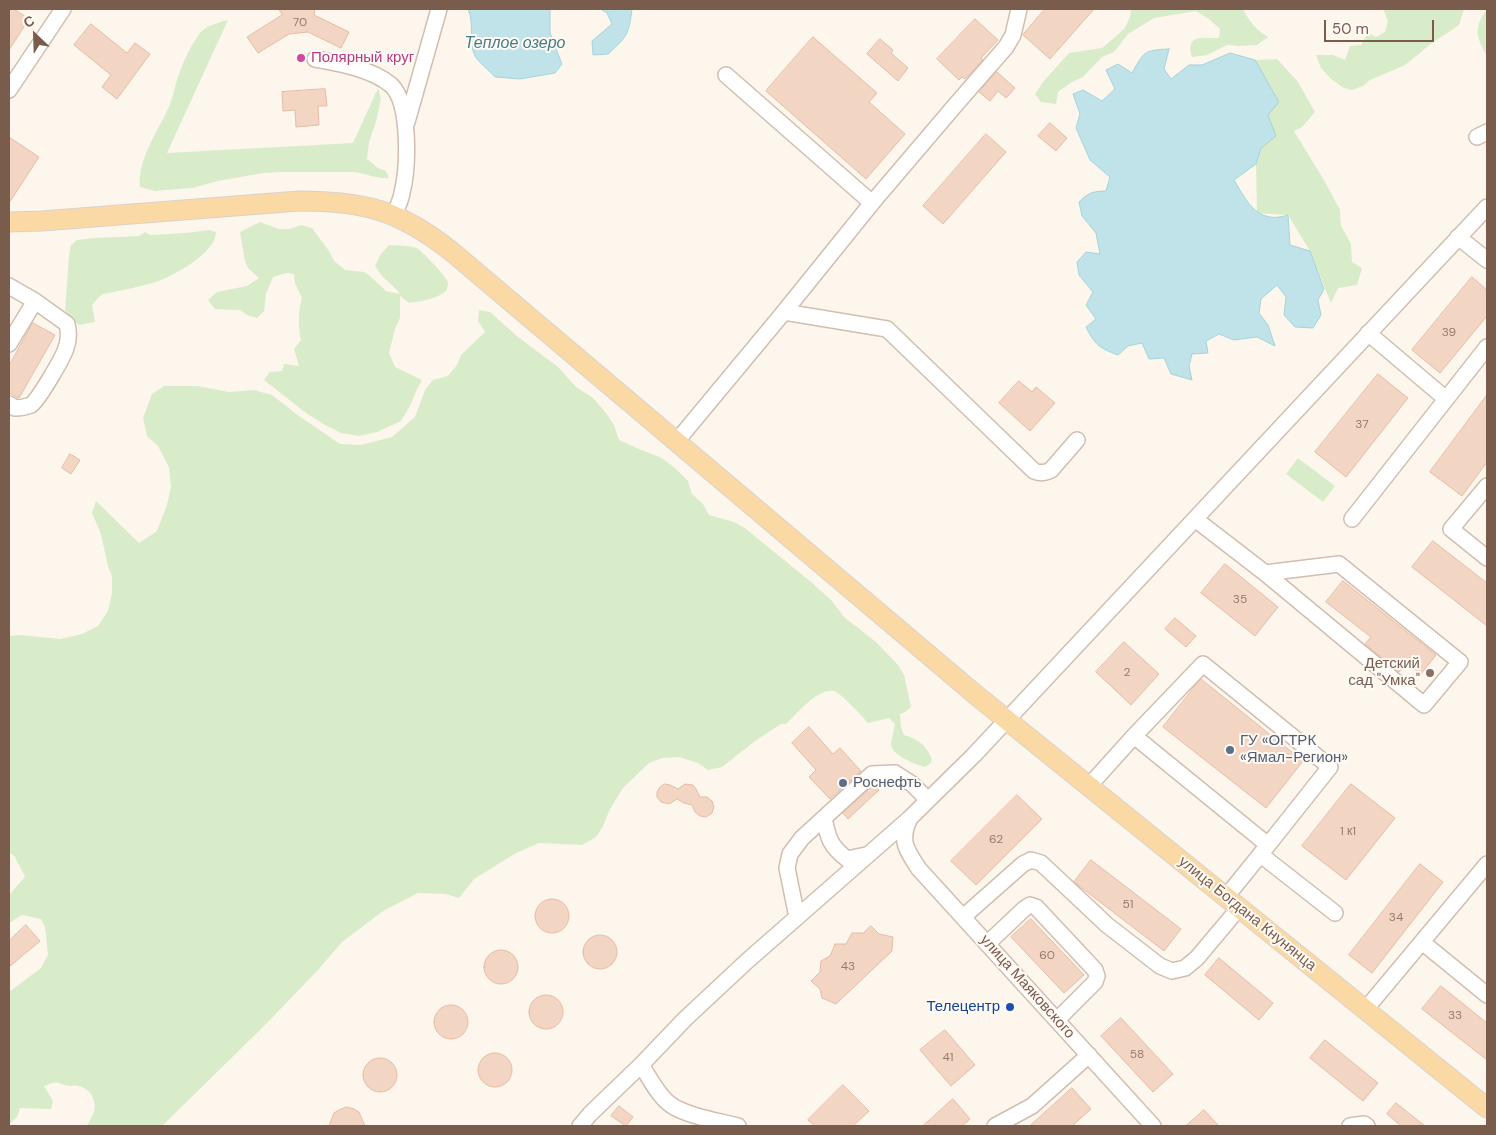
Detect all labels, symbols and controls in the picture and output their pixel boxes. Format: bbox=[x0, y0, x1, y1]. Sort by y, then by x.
north arrow bbox=[10, 10, 60, 60]
scale bar bbox=[1326, 10, 1436, 42]
text: С bbox=[21, 11, 37, 32]
house number: 70 bbox=[293, 16, 307, 30]
text: 50 m bbox=[1332, 19, 1369, 39]
water label: Теплое озеро bbox=[465, 34, 565, 54]
place label: Полярный круг bbox=[311, 49, 414, 67]
marker: Полярный круг bbox=[295, 52, 307, 64]
house number: 39 bbox=[1442, 326, 1456, 340]
house number: 37 bbox=[1355, 418, 1369, 432]
house number: 35 bbox=[1233, 593, 1247, 607]
place label: Детский сад "Умка" bbox=[1348, 655, 1420, 690]
house number: 2 bbox=[1124, 666, 1130, 680]
marker: Детский сад "Умка" bbox=[1424, 667, 1436, 679]
place label: ГУ «ОГТРК «Ямал-Регион» bbox=[1240, 732, 1348, 767]
marker: ГУ «ОГТРК «Ямал-Регион» bbox=[1224, 744, 1236, 756]
place label: Роснефть bbox=[853, 774, 922, 792]
marker: Роснефть bbox=[837, 777, 849, 789]
house number: 1 к1 bbox=[1340, 825, 1356, 839]
house number: 62 bbox=[989, 833, 1003, 847]
street label: улица Богдана Кнунянца bbox=[1174, 853, 1320, 975]
house number: 51 bbox=[1122, 898, 1134, 912]
house number: 34 bbox=[1389, 911, 1403, 925]
street label: улица Маяковского bbox=[976, 931, 1078, 1043]
house number: 60 bbox=[1039, 949, 1055, 963]
house number: 43 bbox=[841, 960, 855, 974]
place label: Телецентр bbox=[926, 998, 1000, 1016]
marker: Телецентр bbox=[1004, 1001, 1016, 1013]
house number: 33 bbox=[1448, 1009, 1462, 1023]
house number: 58 bbox=[1130, 1048, 1144, 1062]
house number: 41 bbox=[942, 1051, 954, 1065]

